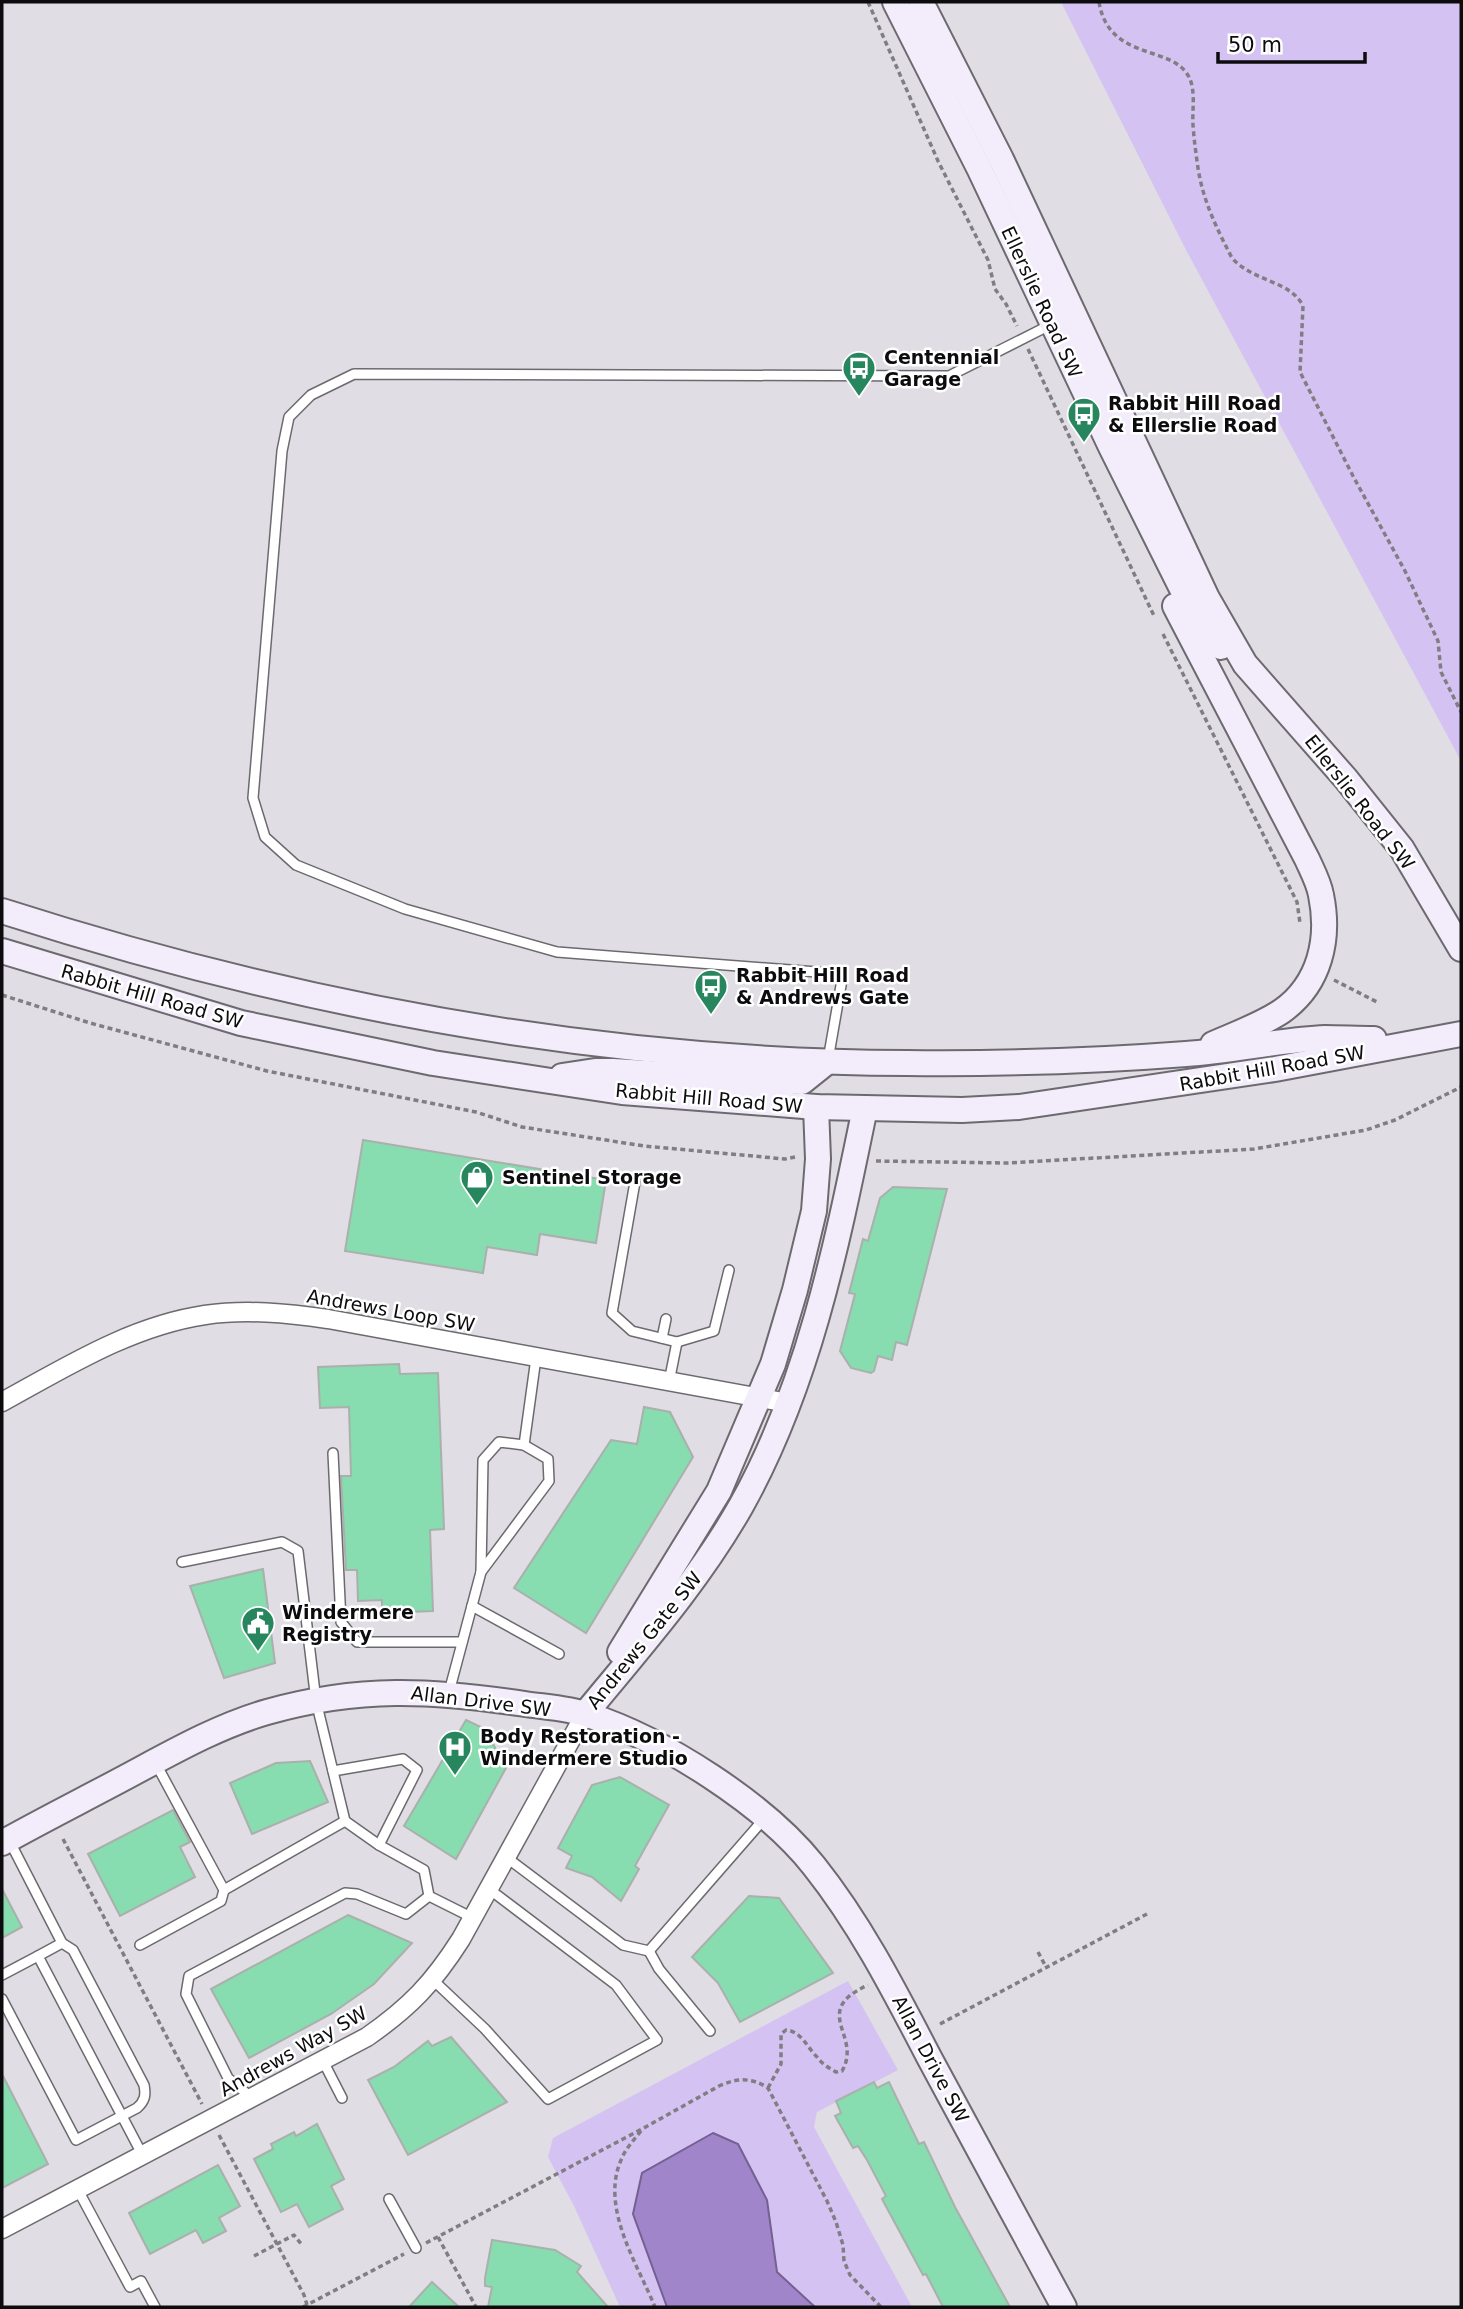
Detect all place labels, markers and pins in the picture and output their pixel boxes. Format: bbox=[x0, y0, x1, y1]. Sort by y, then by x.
place label: Centennial Garage bbox=[884, 346, 999, 390]
bus stop icon: Centennial Garage bbox=[840, 349, 878, 398]
place label: Rabbit Hill Road & Ellerslie Road bbox=[1108, 392, 1281, 436]
bus stop icon: Rabbit Hill Road & Ellerslie Road bbox=[1065, 395, 1103, 444]
place label: Rabbit Hill Road & Andrews Gate bbox=[736, 964, 909, 1008]
bus stop icon: Rabbit Hill Road & Andrews Gate bbox=[692, 967, 730, 1016]
shop icon: Sentinel Storage bbox=[458, 1158, 496, 1207]
place label: Sentinel Storage bbox=[502, 1166, 682, 1188]
place label: Windermere Registry bbox=[282, 1601, 414, 1645]
public building icon: Windermere Registry bbox=[239, 1604, 277, 1653]
place label: Body Restoration - Windermere Studio bbox=[480, 1725, 688, 1769]
hospital icon: Body Restoration - Windermere Studio bbox=[436, 1728, 474, 1777]

